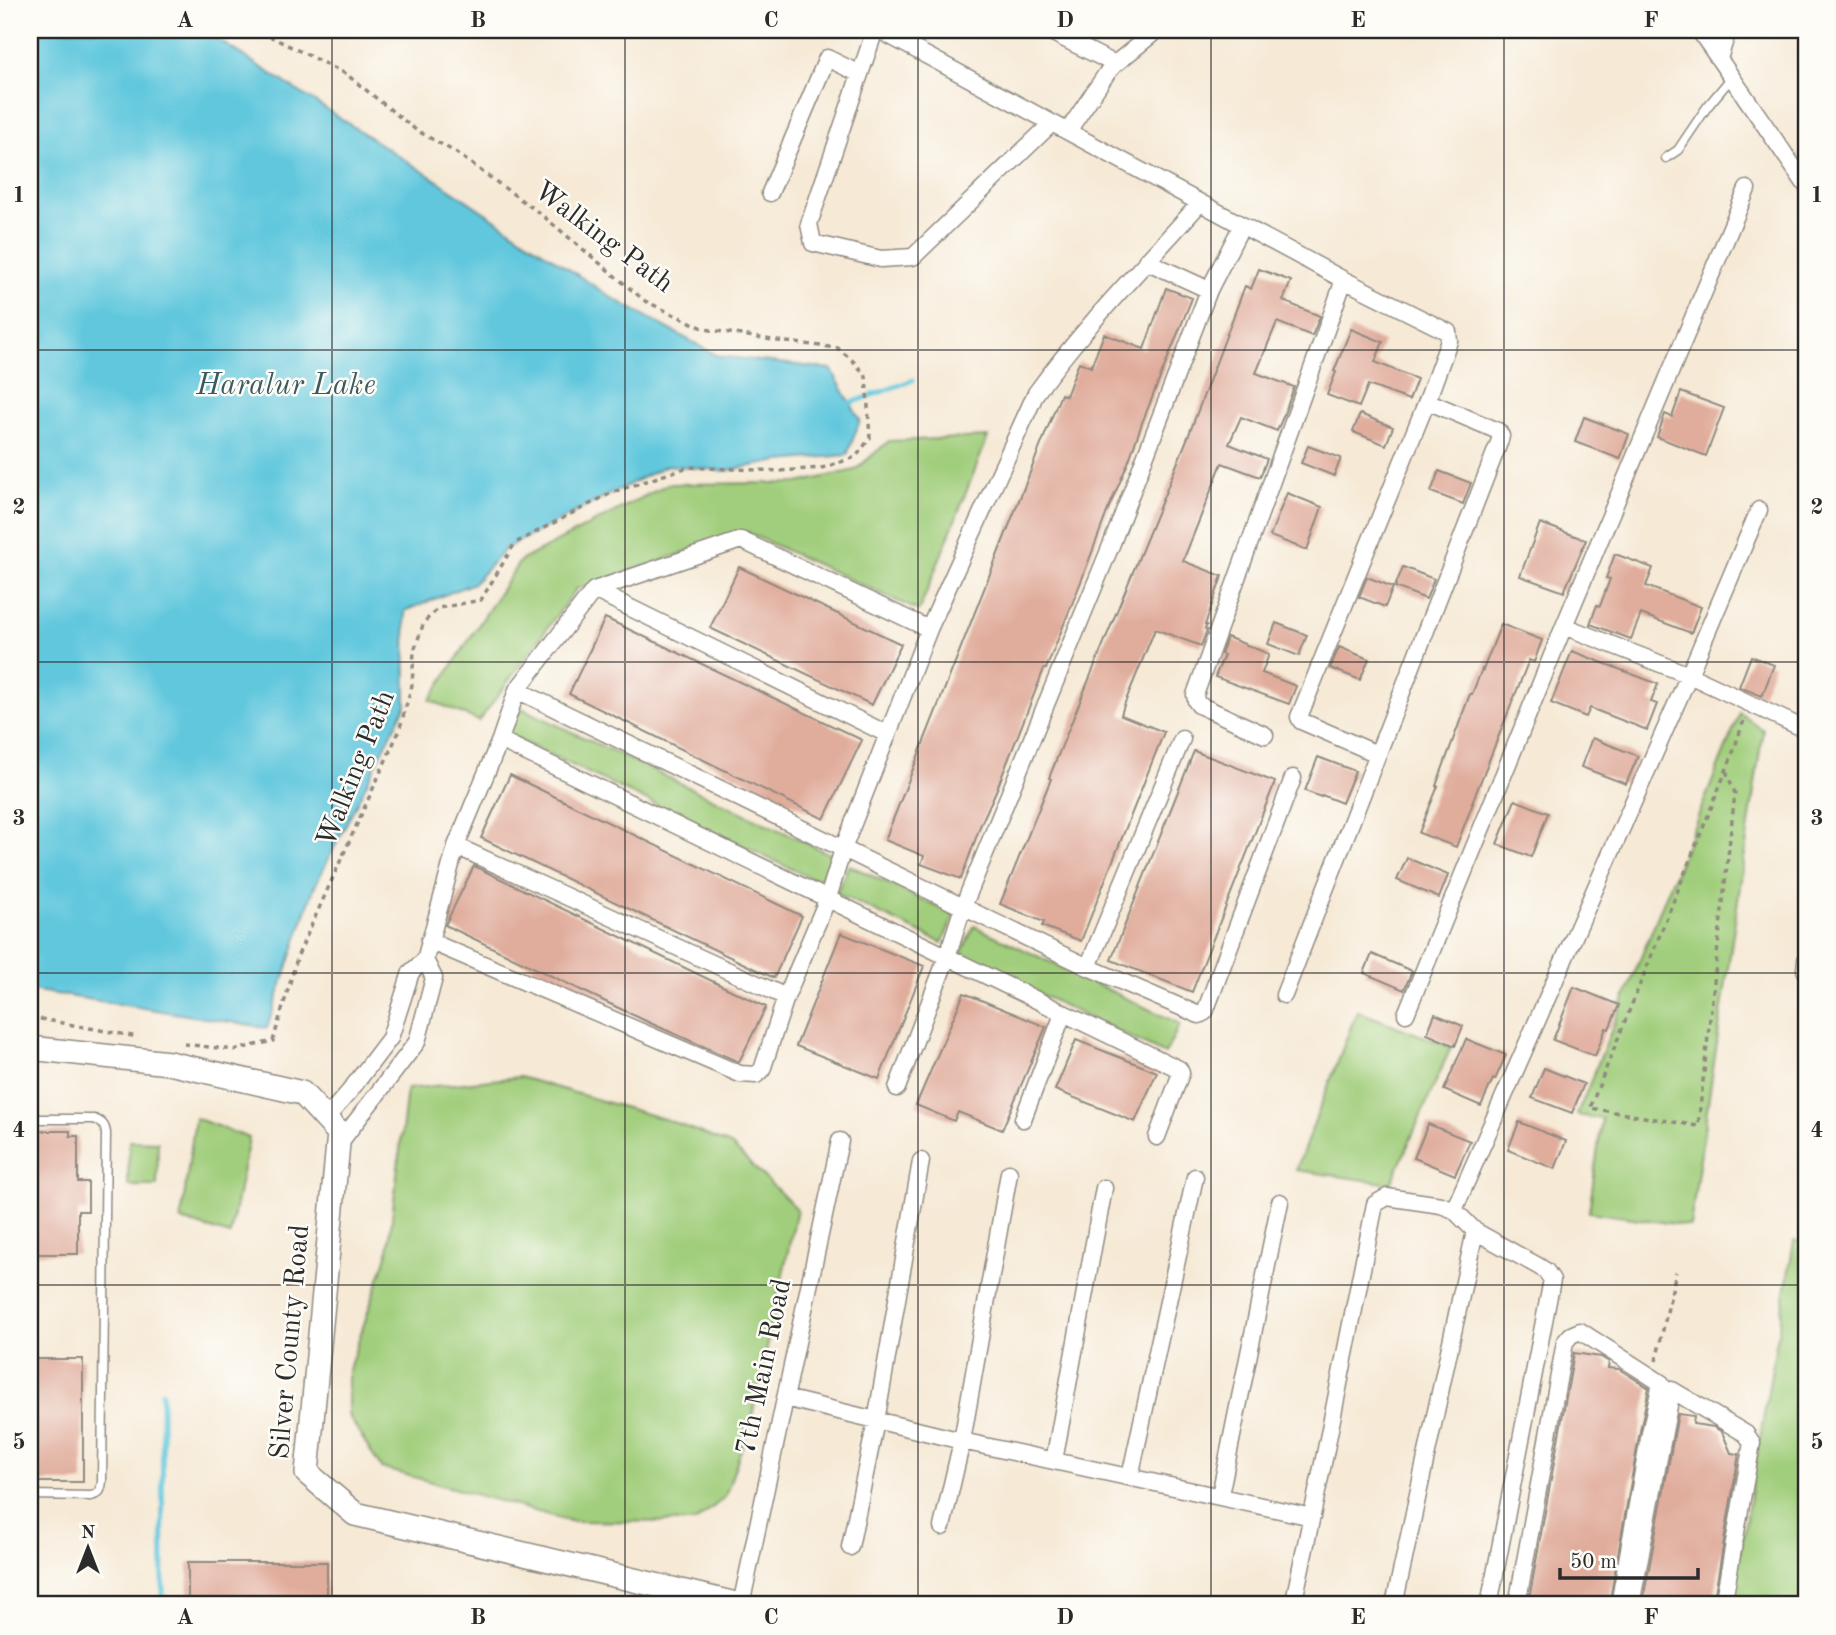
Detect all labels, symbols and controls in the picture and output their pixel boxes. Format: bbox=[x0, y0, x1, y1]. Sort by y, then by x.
text: A bbox=[176, 9, 194, 32]
text: B bbox=[470, 9, 486, 32]
text: C bbox=[763, 9, 779, 32]
text: D bbox=[1056, 9, 1074, 32]
text: E bbox=[1350, 9, 1366, 32]
text: F bbox=[1643, 9, 1659, 32]
street label: Walking Path bbox=[528, 177, 678, 299]
text: 1 bbox=[12, 184, 26, 207]
text: 1 bbox=[1810, 184, 1824, 207]
water label: Haralur Lake bbox=[195, 371, 376, 401]
text: 2 bbox=[12, 496, 26, 519]
text: 2 bbox=[1810, 496, 1824, 519]
street label: Walking Path bbox=[313, 687, 401, 851]
text: 3 bbox=[12, 807, 26, 830]
text: 3 bbox=[1810, 807, 1824, 830]
text: 4 bbox=[12, 1119, 26, 1142]
text: 4 bbox=[1810, 1119, 1824, 1142]
street label: Silver County Road bbox=[267, 1223, 315, 1461]
street label: 7th Main Road bbox=[733, 1276, 797, 1458]
text: 5 bbox=[12, 1431, 26, 1454]
text: 5 bbox=[1810, 1431, 1824, 1454]
north arrow bbox=[52, 1512, 122, 1582]
text: N bbox=[81, 1524, 96, 1543]
scale bar bbox=[1560, 1537, 1698, 1581]
text: 50 m bbox=[1570, 1552, 1617, 1573]
text: A bbox=[176, 1606, 194, 1629]
text: B bbox=[470, 1606, 486, 1629]
text: C bbox=[763, 1606, 779, 1629]
text: D bbox=[1056, 1606, 1074, 1629]
text: E bbox=[1350, 1606, 1366, 1629]
text: F bbox=[1643, 1606, 1659, 1629]

